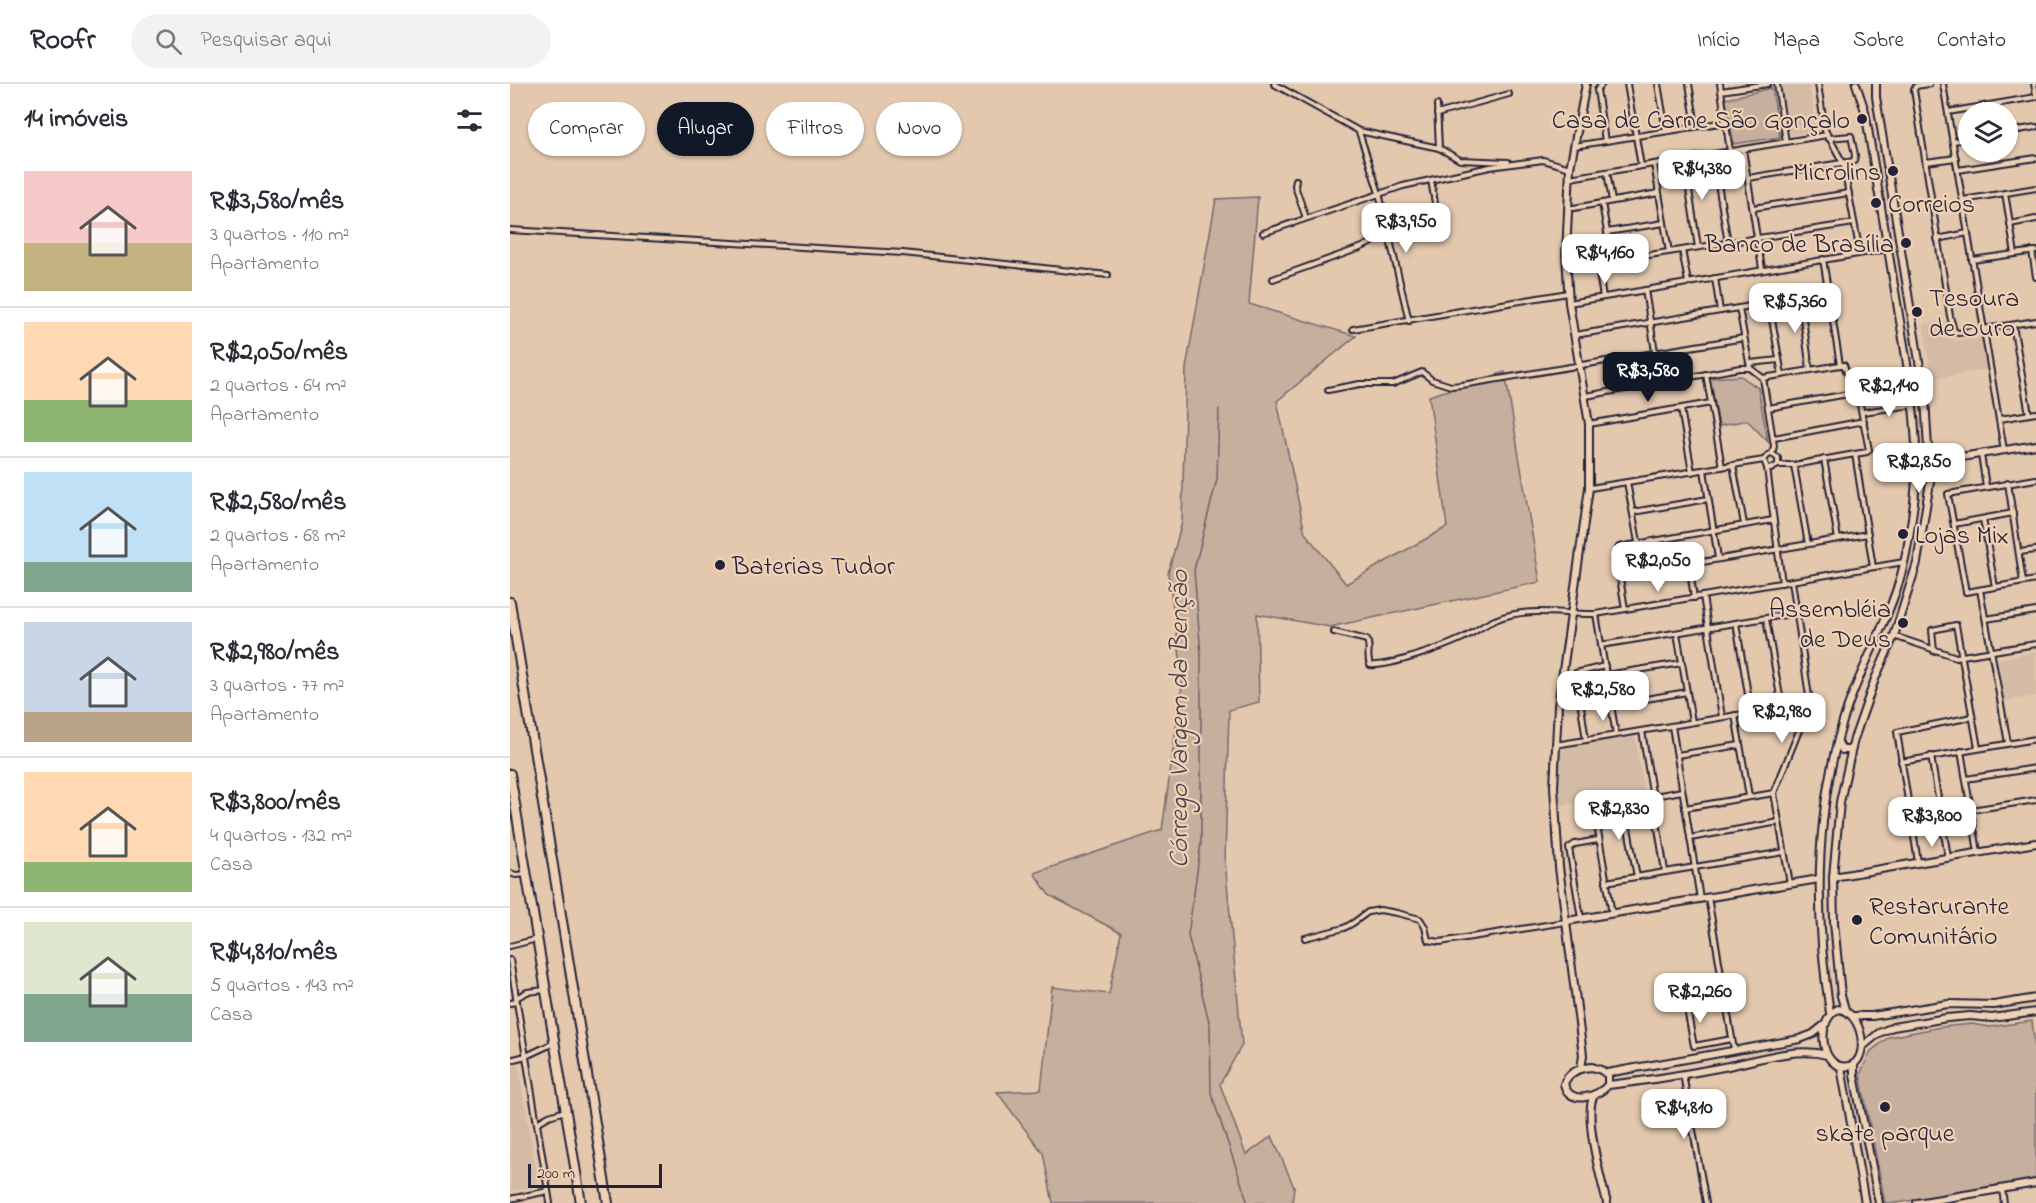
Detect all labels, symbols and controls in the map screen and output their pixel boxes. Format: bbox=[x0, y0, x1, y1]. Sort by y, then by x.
search box bbox=[131, 14, 551, 68]
text: Roofr bbox=[30, 21, 95, 62]
icon: search bbox=[152, 25, 185, 58]
text: Pesquisar aqui bbox=[200, 25, 331, 57]
text: Início bbox=[1697, 26, 1740, 56]
text: Mapa bbox=[1773, 26, 1820, 56]
text: Sobre bbox=[1853, 26, 1904, 56]
text: Contato bbox=[1937, 26, 2006, 56]
text: 14 imóveis bbox=[24, 101, 128, 139]
chip: Comprar bbox=[528, 102, 645, 156]
chip: Alugar bbox=[657, 102, 754, 156]
chip: Filtros bbox=[766, 102, 864, 156]
chip: Novo bbox=[876, 102, 962, 156]
map controls bbox=[1958, 102, 2018, 162]
button: layers bbox=[1958, 102, 2018, 162]
place label: Casa de Carne São Gonçalo bbox=[1552, 103, 1850, 141]
icon: filters bbox=[453, 104, 486, 137]
marker: Casa de Carne São Gonçalo bbox=[1855, 112, 1869, 126]
pin: R$4,380 bbox=[1647, 150, 1757, 201]
text: R$4,380 bbox=[1672, 155, 1732, 184]
place label: Microlins bbox=[1793, 155, 1881, 193]
marker: Microlins bbox=[1886, 164, 1900, 178]
text: R$3,580/mês bbox=[210, 183, 344, 221]
place label: Correios bbox=[1888, 187, 1975, 225]
icon: home bbox=[72, 195, 144, 267]
marker: Correios bbox=[1869, 196, 1883, 210]
pin: R$3,950 bbox=[1351, 203, 1461, 254]
text: R$3,950 bbox=[1376, 208, 1436, 237]
text: 3 quartos · 110 m² bbox=[210, 221, 349, 250]
place label: Banco de Brasília bbox=[1704, 227, 1894, 265]
pin: R$4,160 bbox=[1550, 234, 1660, 285]
marker: Banco de Brasília bbox=[1899, 236, 1913, 250]
text: R$4,160 bbox=[1576, 239, 1634, 268]
text: Apartamento bbox=[210, 250, 319, 279]
place label: Tesoura de Ouro bbox=[1929, 281, 2019, 349]
pin: R$5,360 bbox=[1740, 283, 1850, 334]
text: R$5,360 bbox=[1763, 288, 1827, 317]
marker: Tesoura de Ouro bbox=[1910, 305, 1924, 319]
text: R$2,050/mês bbox=[210, 334, 348, 372]
icon: home bbox=[72, 346, 144, 418]
pin: R$3,580 bbox=[1593, 352, 1703, 403]
text: R$3,580 bbox=[1617, 357, 1679, 386]
pin: R$2,140 bbox=[1834, 367, 1944, 418]
text: 2 quartos · 64 m² bbox=[210, 372, 347, 401]
text: R$2,140 bbox=[1859, 372, 1919, 401]
text: Apartamento bbox=[210, 401, 319, 430]
pin: R$2,850 bbox=[1864, 443, 1974, 494]
text: R$2,850 bbox=[1887, 448, 1951, 477]
text: R$2,580/mês bbox=[210, 484, 346, 522]
icon: home bbox=[72, 496, 144, 568]
place label: Lojas Mix bbox=[1915, 518, 2009, 556]
text: 2 quartos · 68 m² bbox=[210, 522, 346, 551]
marker: Lojas Mix bbox=[1896, 527, 1910, 541]
pin: R$2,050 bbox=[1603, 542, 1713, 593]
text: R$2,050 bbox=[1625, 547, 1691, 576]
place label: Baterias Tudor bbox=[731, 549, 896, 587]
text: Apartamento bbox=[210, 551, 319, 580]
marker: Baterias Tudor bbox=[713, 558, 727, 572]
water label: Córrego Vargem da Benção bbox=[1161, 569, 1201, 868]
place label: Assembléia de Deus bbox=[1769, 592, 1891, 660]
marker: Assembléia de Deus bbox=[1896, 616, 1910, 630]
text: R$2,980/mês bbox=[210, 634, 339, 672]
icon: home bbox=[72, 646, 144, 718]
pin: R$2,580 bbox=[1548, 671, 1658, 722]
text: 3 quartos · 77 m² bbox=[210, 672, 344, 701]
text: R$2,580 bbox=[1571, 676, 1635, 705]
pin: R$2,980 bbox=[1727, 693, 1837, 744]
text: R$2,980 bbox=[1753, 698, 1811, 727]
text: Apartamento bbox=[210, 701, 319, 730]
text: R$3,800/mês bbox=[210, 784, 341, 822]
pin: R$2,830 bbox=[1564, 790, 1674, 841]
text: R$2,830 bbox=[1589, 795, 1649, 824]
icon: home bbox=[72, 796, 144, 868]
pin: R$3,800 bbox=[1877, 797, 1987, 848]
text: R$3,800 bbox=[1902, 802, 1962, 831]
text: 4 quartos · 132 m² bbox=[210, 822, 353, 851]
text: Casa bbox=[210, 851, 253, 880]
place label: Restarurante Comunitário bbox=[1869, 889, 2010, 957]
marker: Restarurante Comunitário bbox=[1850, 913, 1864, 927]
text: R$4,810/mês bbox=[210, 934, 338, 972]
icon: home bbox=[72, 946, 144, 1018]
text: 5 quartos · 143 m² bbox=[210, 972, 354, 1001]
pin: R$2,260 bbox=[1645, 973, 1755, 1024]
text: R$2,260 bbox=[1668, 978, 1732, 1007]
text: Casa bbox=[210, 1001, 253, 1030]
pin: R$4,810 bbox=[1629, 1089, 1739, 1140]
text: R$4,810 bbox=[1655, 1094, 1713, 1123]
marker: skate parque bbox=[1878, 1100, 1892, 1114]
place label: skate parque bbox=[1815, 1116, 1955, 1154]
scale bar bbox=[528, 1161, 662, 1188]
text: 200 m bbox=[537, 1162, 575, 1186]

